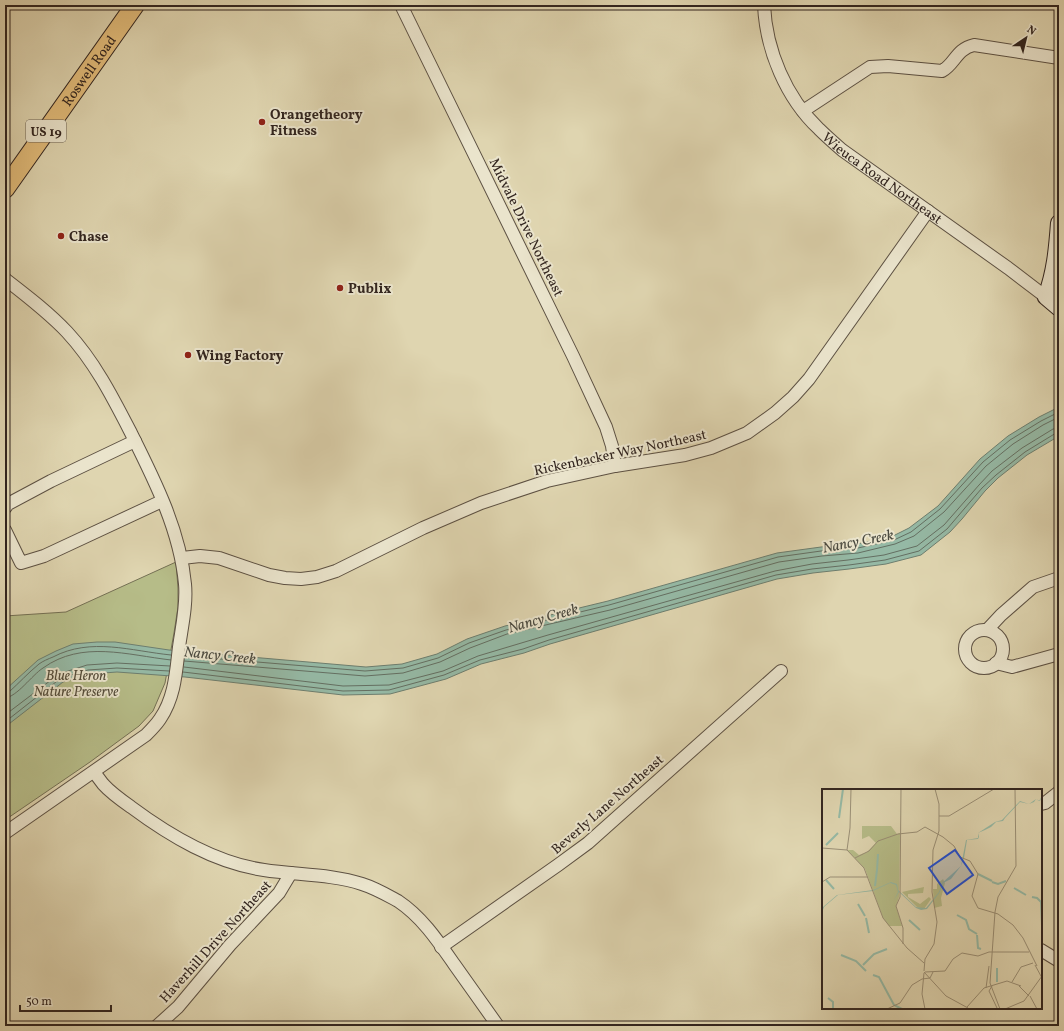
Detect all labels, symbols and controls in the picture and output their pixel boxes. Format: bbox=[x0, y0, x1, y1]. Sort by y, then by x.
north arrow bbox=[1006, 18, 1046, 58]
text: N bbox=[1023, 23, 1038, 39]
street label: Roswell Road bbox=[58, 32, 122, 111]
place label: Orangetheory Fitness bbox=[270, 106, 363, 141]
marker: Orangetheory Fitness bbox=[257, 117, 267, 127]
road number: US 19 bbox=[26, 120, 66, 142]
street label: Wieuca Road Northeast bbox=[817, 129, 946, 229]
street label: Midvale Drive Northeast bbox=[484, 155, 567, 300]
place label: Chase bbox=[69, 228, 108, 247]
marker: Chase bbox=[56, 231, 66, 241]
place label: Publix bbox=[348, 280, 392, 299]
marker: Publix bbox=[335, 283, 345, 293]
place label: Wing Factory bbox=[196, 347, 284, 366]
marker: Wing Factory bbox=[183, 350, 193, 360]
street label: Rickenbacker Way Northeast bbox=[532, 426, 708, 481]
water label: Nancy Creek bbox=[821, 525, 896, 560]
water label: Nancy Creek bbox=[506, 599, 581, 639]
water label: Nancy Creek bbox=[183, 642, 257, 671]
park label: Blue Heron Nature Preserve bbox=[34, 667, 118, 702]
street label: Beverly Lane Northeast bbox=[548, 751, 668, 859]
inset map bbox=[822, 789, 1042, 1009]
street label: Haverhill Drive Northeast bbox=[156, 876, 276, 1007]
scale bar bbox=[20, 987, 111, 1013]
text: 50 m bbox=[26, 994, 52, 1010]

